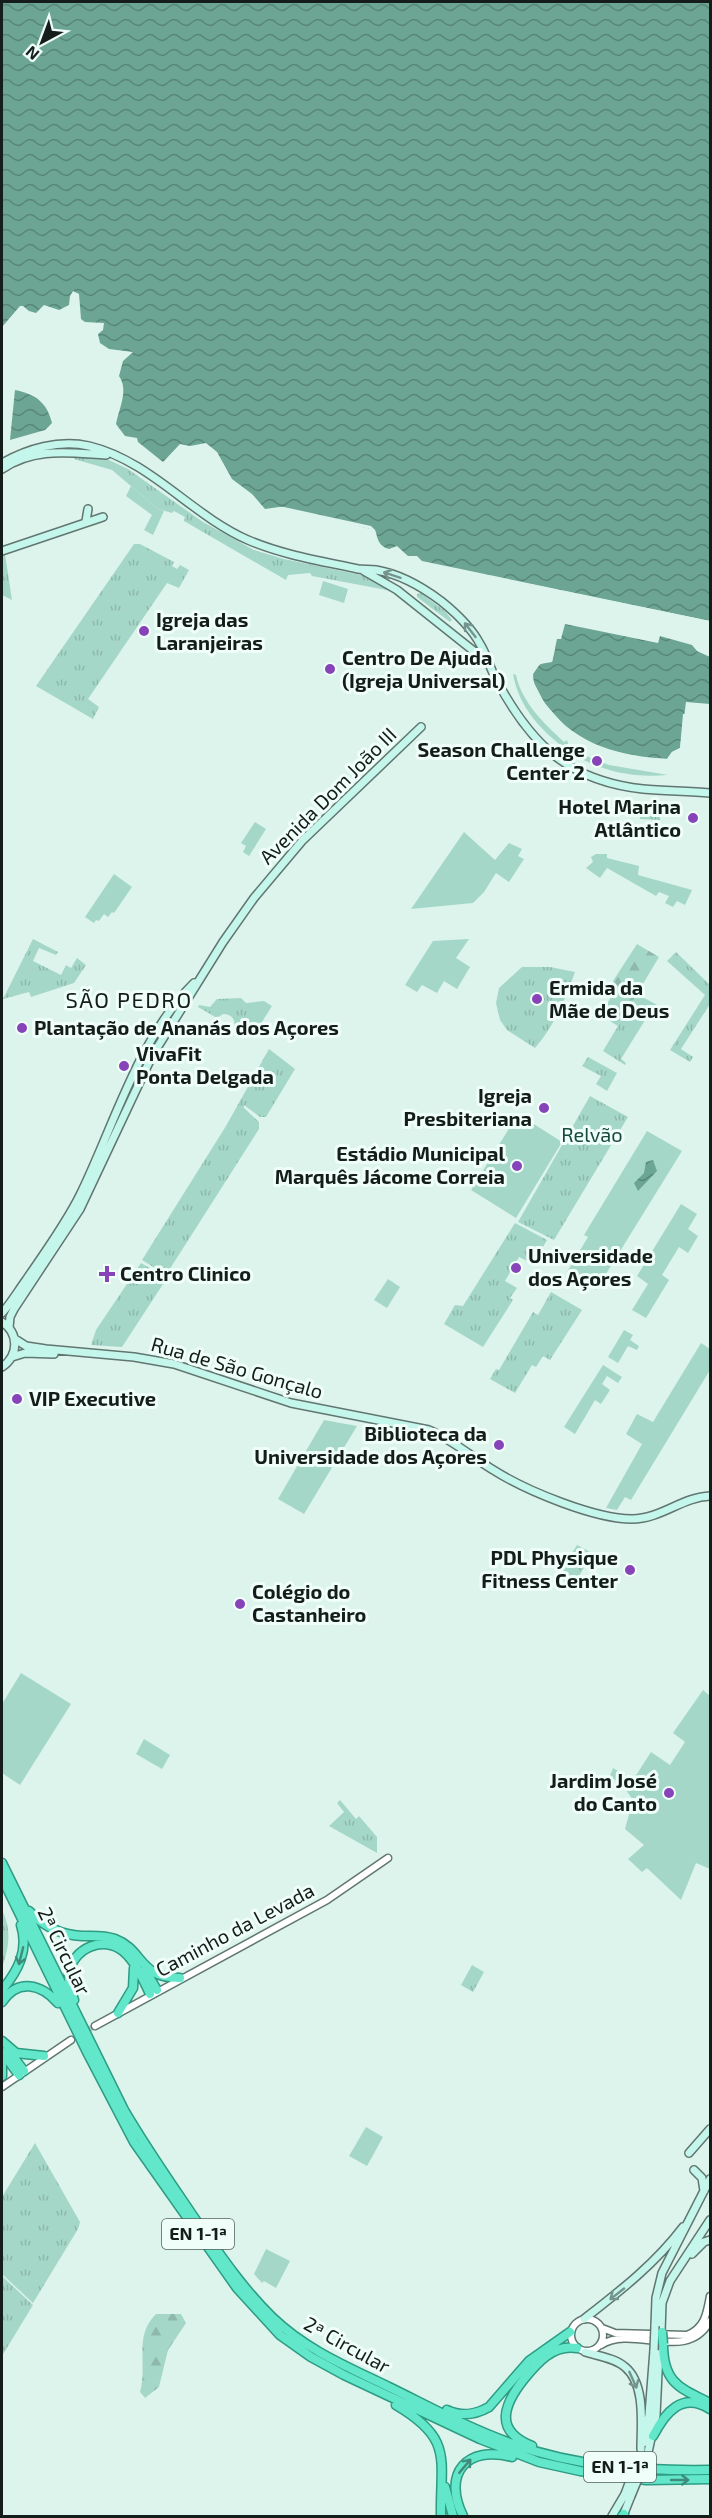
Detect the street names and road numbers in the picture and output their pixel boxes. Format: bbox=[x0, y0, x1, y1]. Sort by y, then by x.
street label: Avenida Dom João III bbox=[254, 722, 401, 869]
street label: Rua de São Gonçalo bbox=[148, 1331, 326, 1404]
street label: Caminho da Levada bbox=[151, 1877, 318, 1981]
street label: 2ª Circular bbox=[33, 1903, 96, 1998]
road number: EN 1-1ª bbox=[162, 2219, 234, 2249]
street label: 2ª Circular bbox=[300, 2311, 395, 2378]
road number: EN 1-1ª bbox=[584, 2452, 656, 2482]

